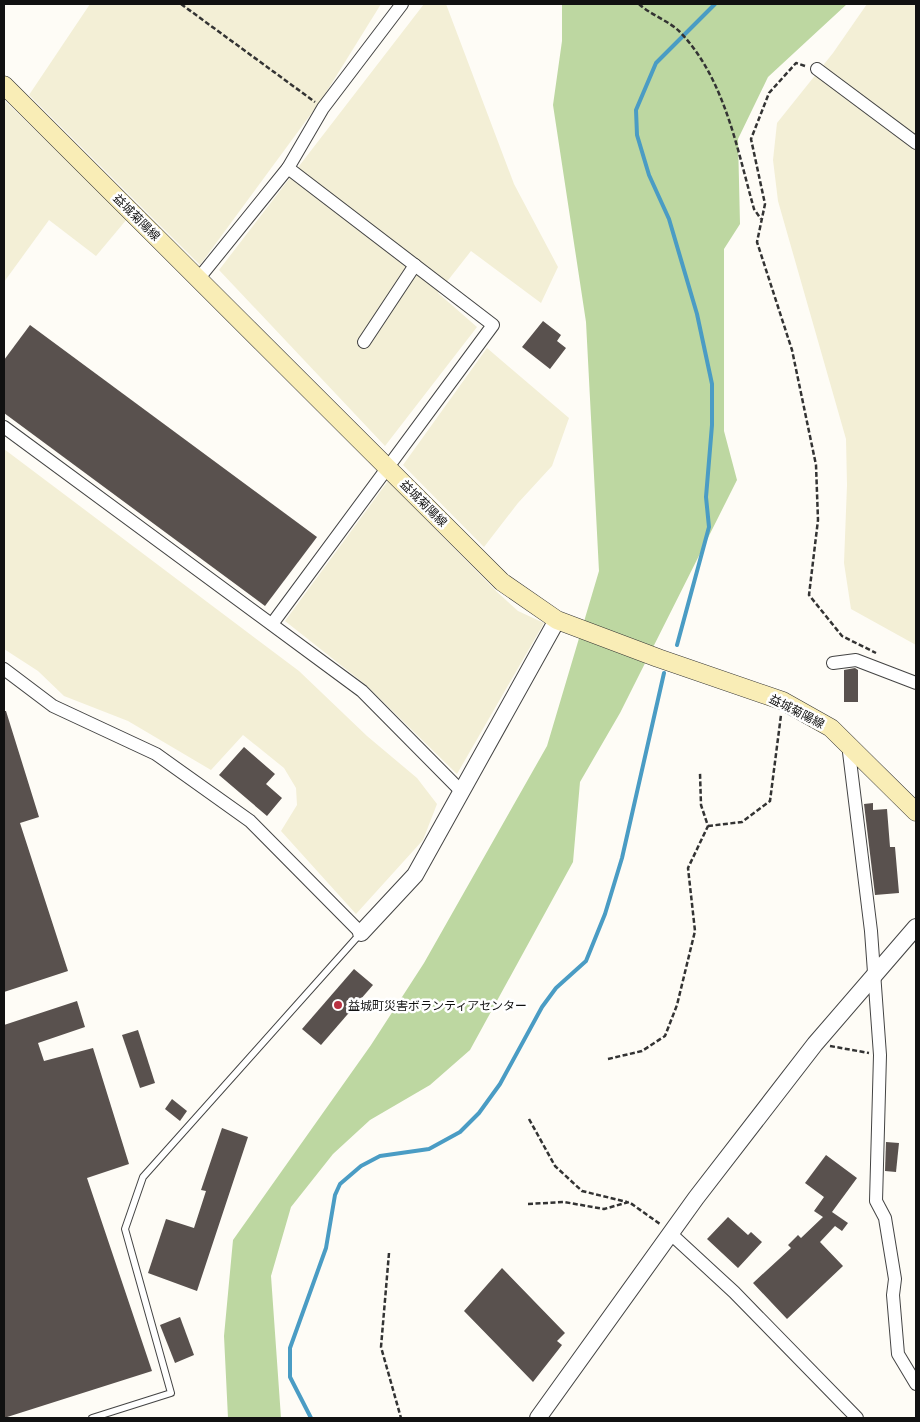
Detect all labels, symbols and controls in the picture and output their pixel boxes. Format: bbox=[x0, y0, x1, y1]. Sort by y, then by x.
street label: 益城菊陽線 bbox=[110, 190, 164, 244]
street label: 益城菊陽線 bbox=[397, 476, 451, 530]
street label: 益城菊陽線 bbox=[767, 691, 827, 731]
place label: 益城町災害ボランティアセンター bbox=[348, 998, 527, 1013]
marker: 益城町災害ボランティアセンター bbox=[332, 999, 344, 1011]

